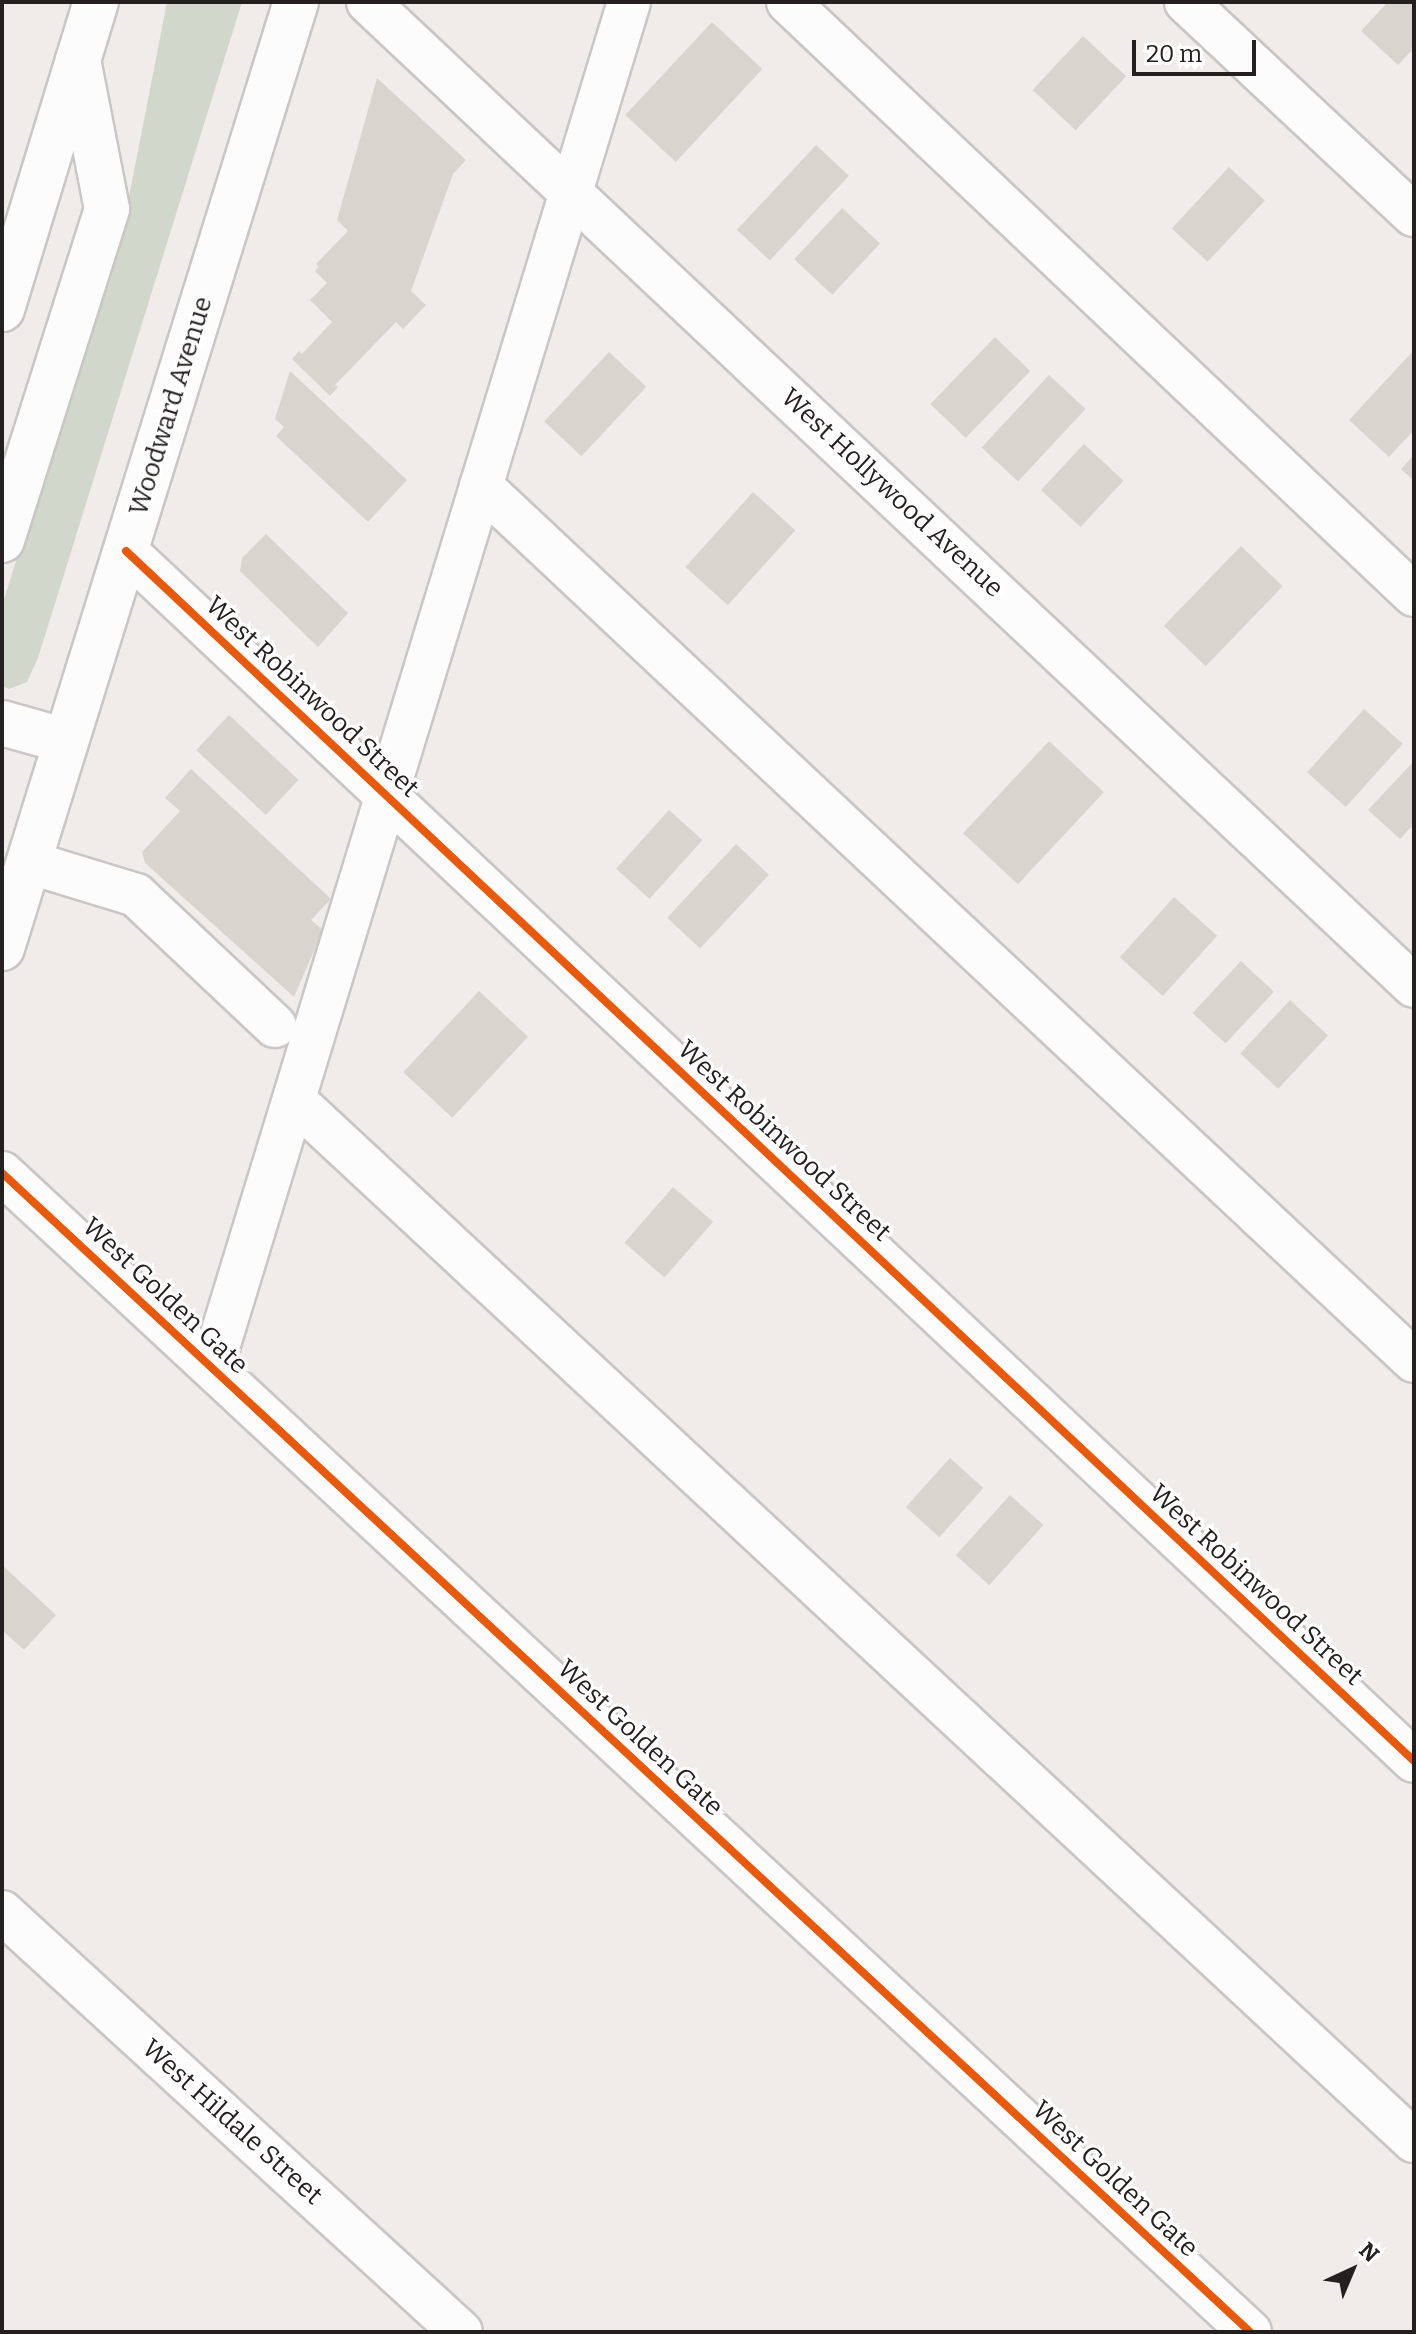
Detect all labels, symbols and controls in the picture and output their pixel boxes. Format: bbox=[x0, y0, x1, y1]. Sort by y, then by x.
scale bar bbox=[1136, 24, 1260, 74]
text: 20 m bbox=[1146, 40, 1202, 68]
street label: Woodward Avenue bbox=[123, 293, 219, 519]
street label: West Hollywood Avenue bbox=[774, 382, 1010, 604]
street label: West Robinwood Street bbox=[199, 590, 425, 804]
street label: West Robinwood Street bbox=[671, 1034, 897, 1248]
street label: West Golden Gate bbox=[76, 1211, 254, 1381]
street label: West Robinwood Street bbox=[1143, 1478, 1369, 1692]
street label: West Golden Gate bbox=[551, 1653, 729, 1823]
street label: West Hildale Street bbox=[136, 2033, 328, 2211]
street label: West Golden Gate bbox=[1026, 2094, 1204, 2264]
north arrow bbox=[1312, 2230, 1392, 2310]
text: N bbox=[1354, 2237, 1385, 2268]

